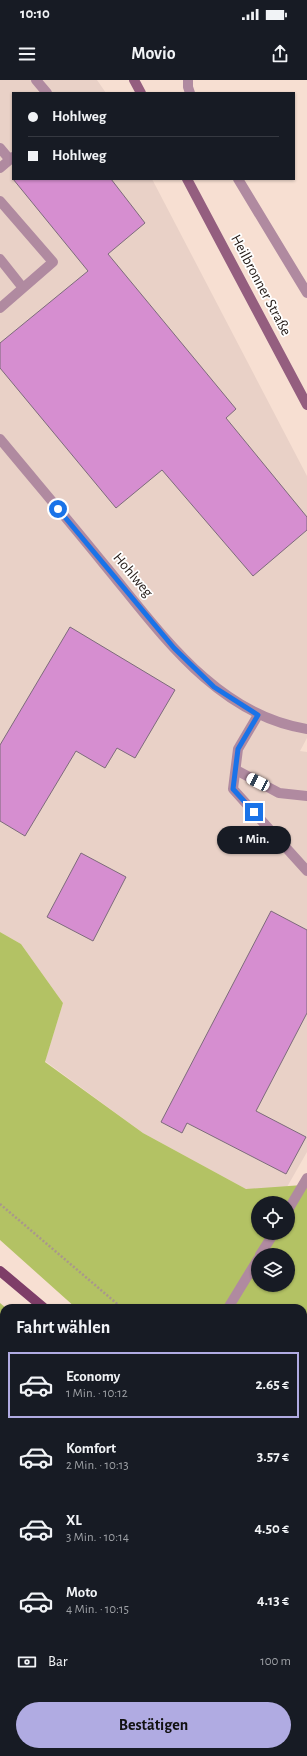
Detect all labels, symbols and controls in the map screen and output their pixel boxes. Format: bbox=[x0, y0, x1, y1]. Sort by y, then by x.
text: 10:10 bbox=[20, 6, 50, 21]
icon: menu bbox=[16, 43, 38, 65]
icon: share bbox=[269, 43, 291, 65]
text: Movio bbox=[131, 45, 176, 63]
text: Hohlweg bbox=[52, 109, 106, 124]
text: Hohlweg bbox=[52, 148, 106, 163]
street label: Heilbronner Straße bbox=[228, 232, 294, 338]
route start bbox=[49, 500, 67, 518]
street label: Hohlweg bbox=[110, 550, 156, 601]
car bbox=[245, 771, 271, 793]
route end bbox=[245, 803, 263, 821]
callout: 1 Min. bbox=[217, 826, 291, 854]
text: 1 Min. bbox=[239, 833, 269, 846]
map controls bbox=[251, 1196, 295, 1292]
button: locate bbox=[251, 1196, 295, 1240]
button: layers bbox=[251, 1248, 295, 1292]
text: Fahrt wählen bbox=[16, 1319, 110, 1337]
icon: car bbox=[18, 1367, 54, 1403]
text: Economy bbox=[66, 1369, 120, 1384]
text: 2.65 € bbox=[256, 1377, 289, 1392]
text: 1 Min. · 10:12 bbox=[66, 1387, 128, 1400]
icon: car bbox=[18, 1439, 54, 1475]
text: Komfort bbox=[66, 1441, 116, 1456]
text: 3.57 € bbox=[257, 1449, 289, 1464]
text: 2 Min. · 10:13 bbox=[66, 1459, 129, 1472]
icon: car bbox=[18, 1511, 54, 1547]
text: XL bbox=[66, 1513, 82, 1528]
text: 4.50 € bbox=[254, 1521, 289, 1536]
text: 3 Min. · 10:14 bbox=[66, 1531, 129, 1544]
icon: car bbox=[18, 1583, 54, 1619]
text: Moto bbox=[66, 1585, 98, 1600]
text: 4.13 € bbox=[257, 1593, 289, 1608]
text: 4 Min. · 10:15 bbox=[66, 1603, 129, 1616]
icon: cash bbox=[16, 1651, 38, 1673]
text: Bar bbox=[48, 1654, 68, 1669]
text: 100 m bbox=[260, 1655, 291, 1668]
button: Bestätigen bbox=[16, 1702, 291, 1748]

